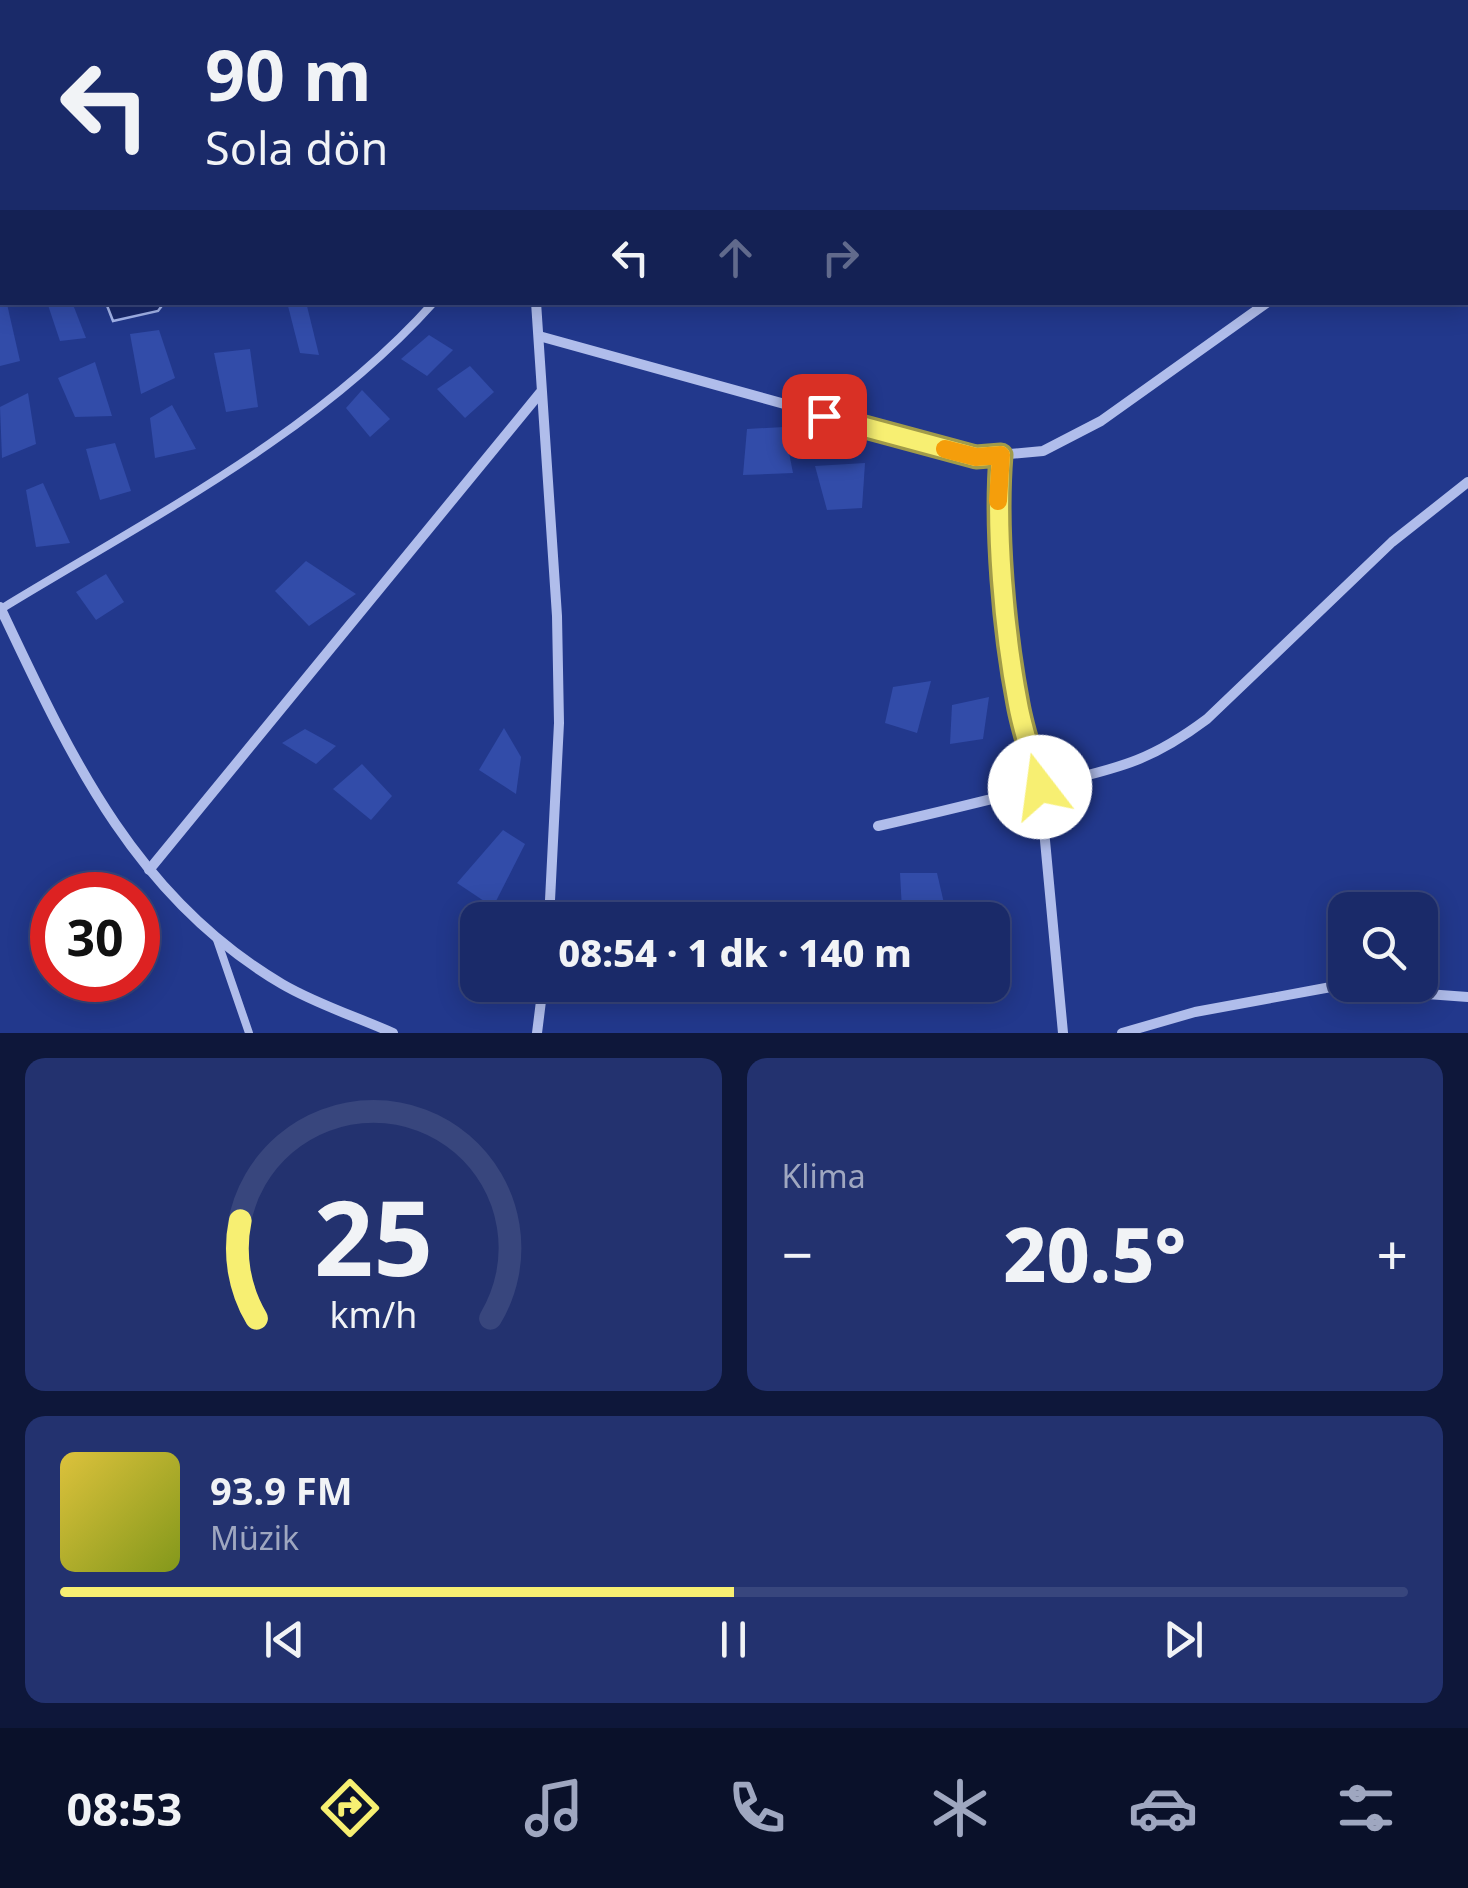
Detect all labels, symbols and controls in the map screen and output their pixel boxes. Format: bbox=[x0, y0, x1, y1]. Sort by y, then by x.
text: 90 m bbox=[205, 26, 372, 122]
icon: left bbox=[40, 40, 170, 170]
text: Sola dön bbox=[205, 117, 388, 178]
icon: left bbox=[603, 230, 658, 285]
icon: ahead bbox=[708, 230, 763, 285]
icon: right bbox=[813, 230, 868, 285]
pin bbox=[782, 374, 867, 459]
icon: arrive bbox=[797, 389, 852, 444]
position arrow bbox=[988, 735, 1092, 839]
speed limit sign: 30 bbox=[30, 872, 160, 1002]
map controls bbox=[1328, 892, 1438, 1002]
button: search bbox=[1328, 892, 1438, 1002]
text: 08:54 · 1 dk · 140 m bbox=[558, 926, 912, 978]
text: Klima bbox=[782, 1154, 866, 1197]
text: 25 bbox=[314, 1165, 433, 1306]
text: 20.5° bbox=[1003, 1202, 1186, 1304]
text: − bbox=[782, 1216, 813, 1291]
text: + bbox=[1377, 1216, 1408, 1291]
text: km/h bbox=[329, 1290, 417, 1338]
text: 93.9 FM bbox=[210, 1464, 352, 1516]
text: Müzik bbox=[210, 1516, 299, 1559]
icon: previous bbox=[257, 1612, 312, 1667]
icon: pause bbox=[706, 1612, 761, 1667]
icon: next bbox=[1156, 1612, 1211, 1667]
icon: directions bbox=[315, 1773, 385, 1843]
icon: music bbox=[519, 1773, 589, 1843]
icon: phone bbox=[722, 1773, 792, 1843]
icon: climate bbox=[925, 1773, 995, 1843]
icon: car bbox=[1128, 1773, 1198, 1843]
icon: filters bbox=[1331, 1773, 1401, 1843]
text: 08:53 bbox=[67, 1778, 182, 1839]

